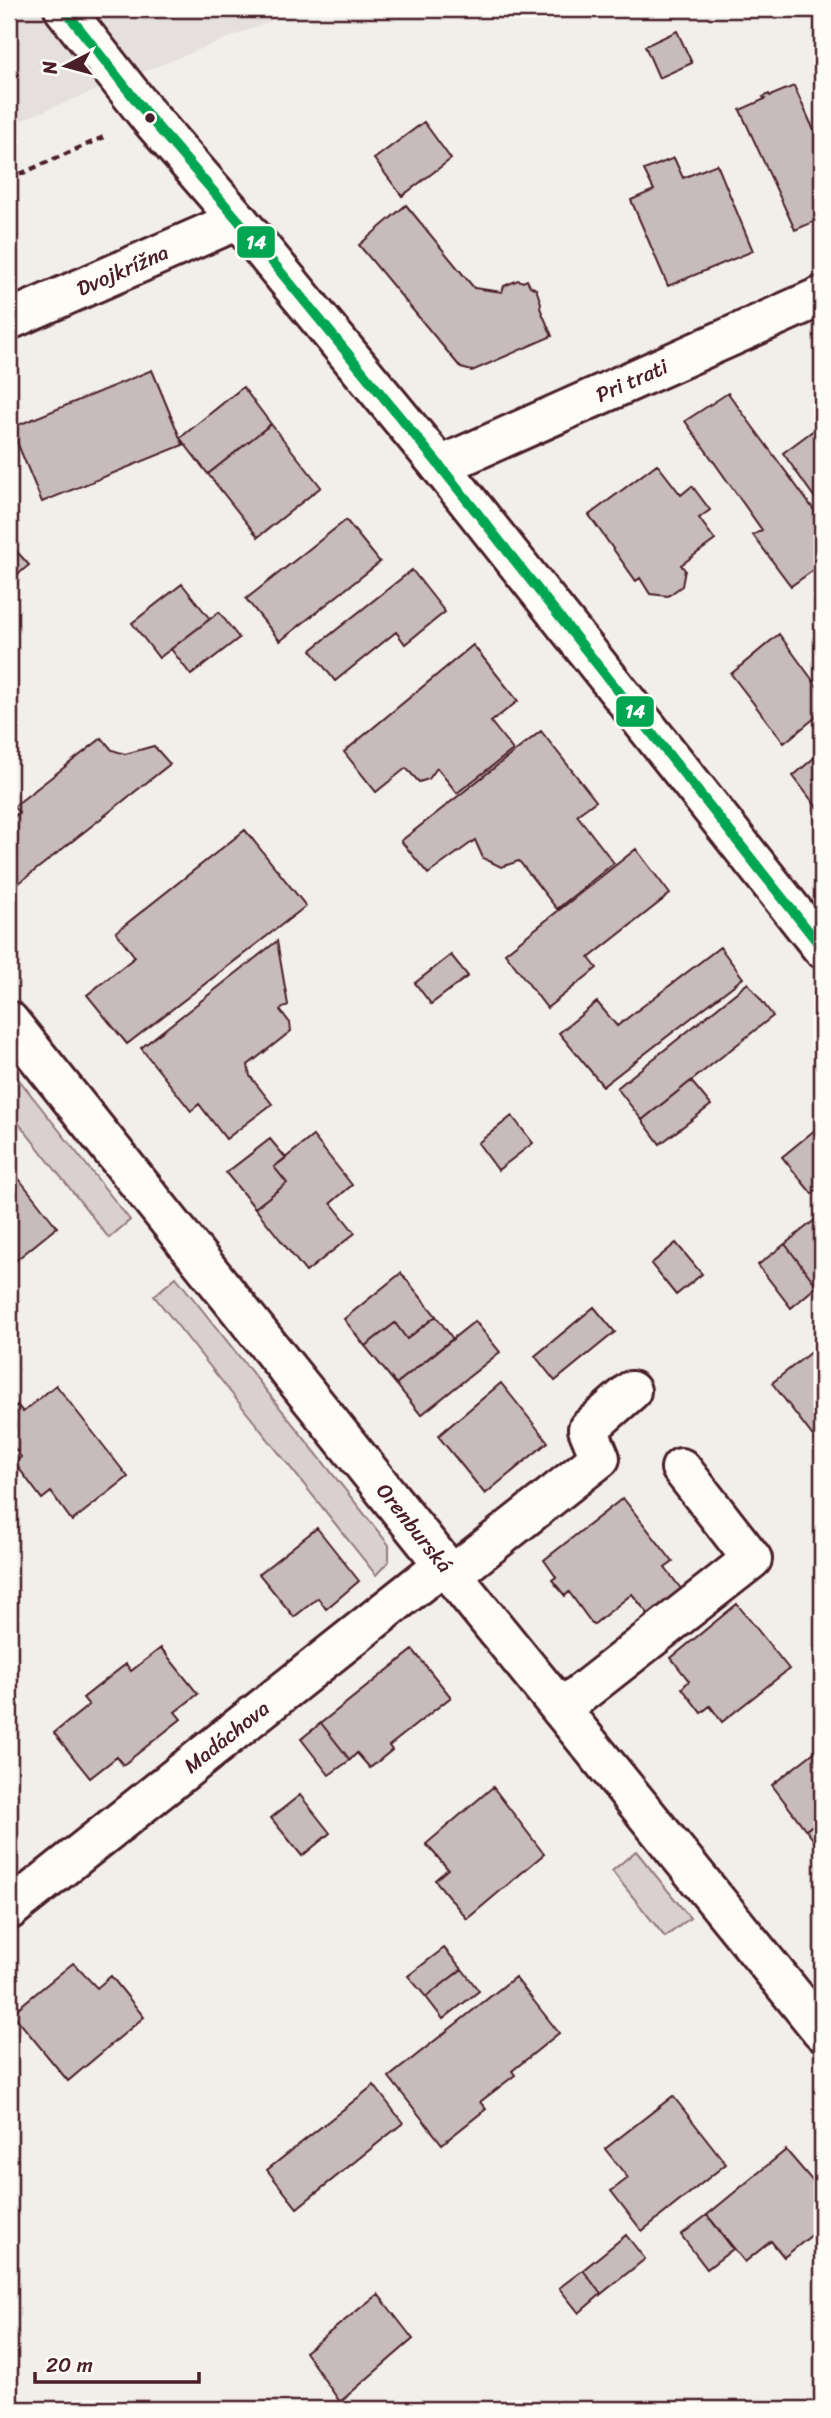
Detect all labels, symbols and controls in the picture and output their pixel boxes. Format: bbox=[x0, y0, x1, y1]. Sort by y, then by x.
north arrow bbox=[32, 32, 102, 102]
text: N bbox=[32, 59, 67, 77]
unlabelled marker bbox=[143, 111, 157, 125]
line badge: 14 bbox=[236, 225, 276, 259]
text: 14 bbox=[246, 226, 266, 259]
street label: Dvojkrížna bbox=[70, 233, 175, 307]
street label: Pri trati bbox=[589, 347, 675, 413]
line badge: 14 bbox=[615, 695, 655, 728]
text: 14 bbox=[625, 695, 645, 728]
street label: Orenburská bbox=[366, 1474, 463, 1582]
street label: Madáchova bbox=[175, 1690, 279, 1783]
scale bar bbox=[35, 2341, 200, 2385]
text: 20 m bbox=[46, 2346, 93, 2384]

